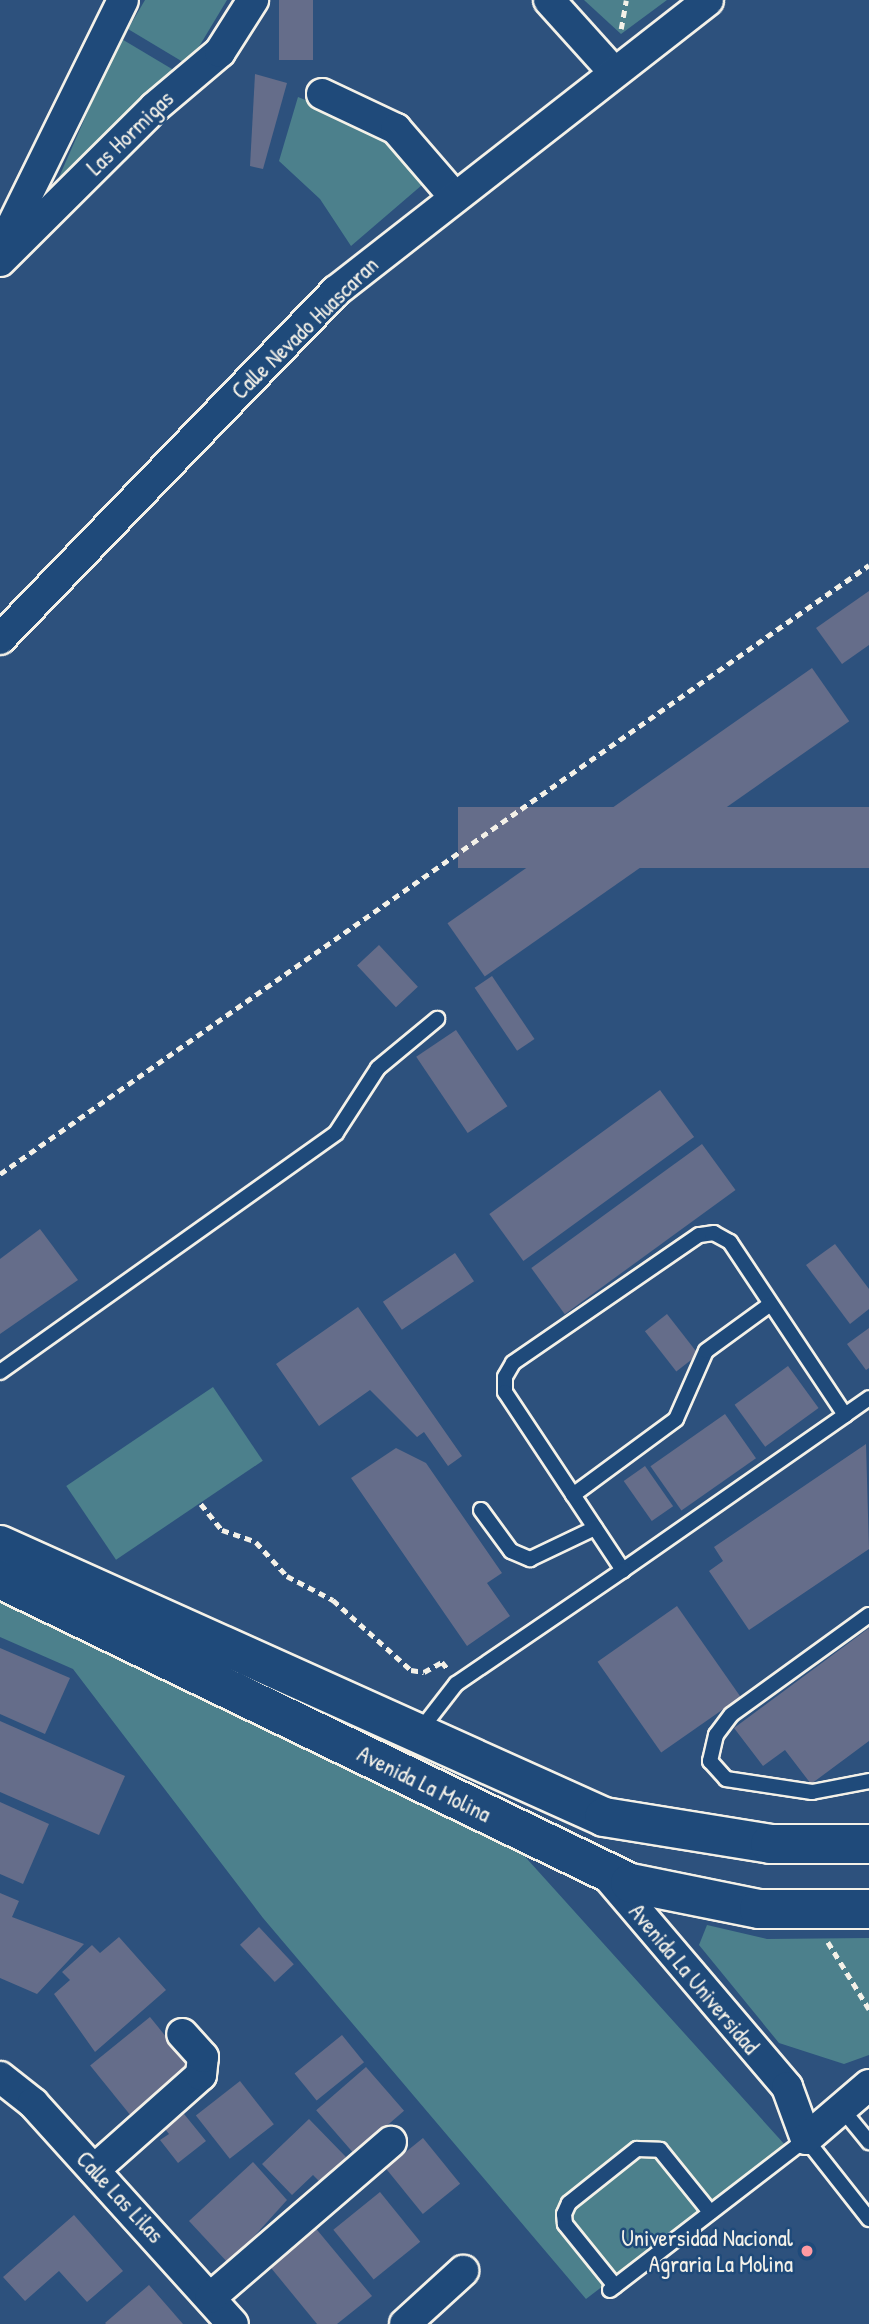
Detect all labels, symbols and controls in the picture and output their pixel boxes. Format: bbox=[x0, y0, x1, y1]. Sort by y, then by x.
street label: Las Hormigas bbox=[81, 85, 179, 181]
street label: Calle Nevado Huascaran bbox=[226, 251, 384, 405]
street label: Avenida La Molina bbox=[353, 1740, 495, 1828]
street label: Avenida La Universidad bbox=[623, 1898, 765, 2060]
street label: Calle Las Lilas bbox=[71, 2145, 169, 2249]
place label: Universidad Nacional Agraria La Molina bbox=[621, 2224, 793, 2278]
marker: Universidad Nacional Agraria La Molina bbox=[799, 2243, 815, 2259]

